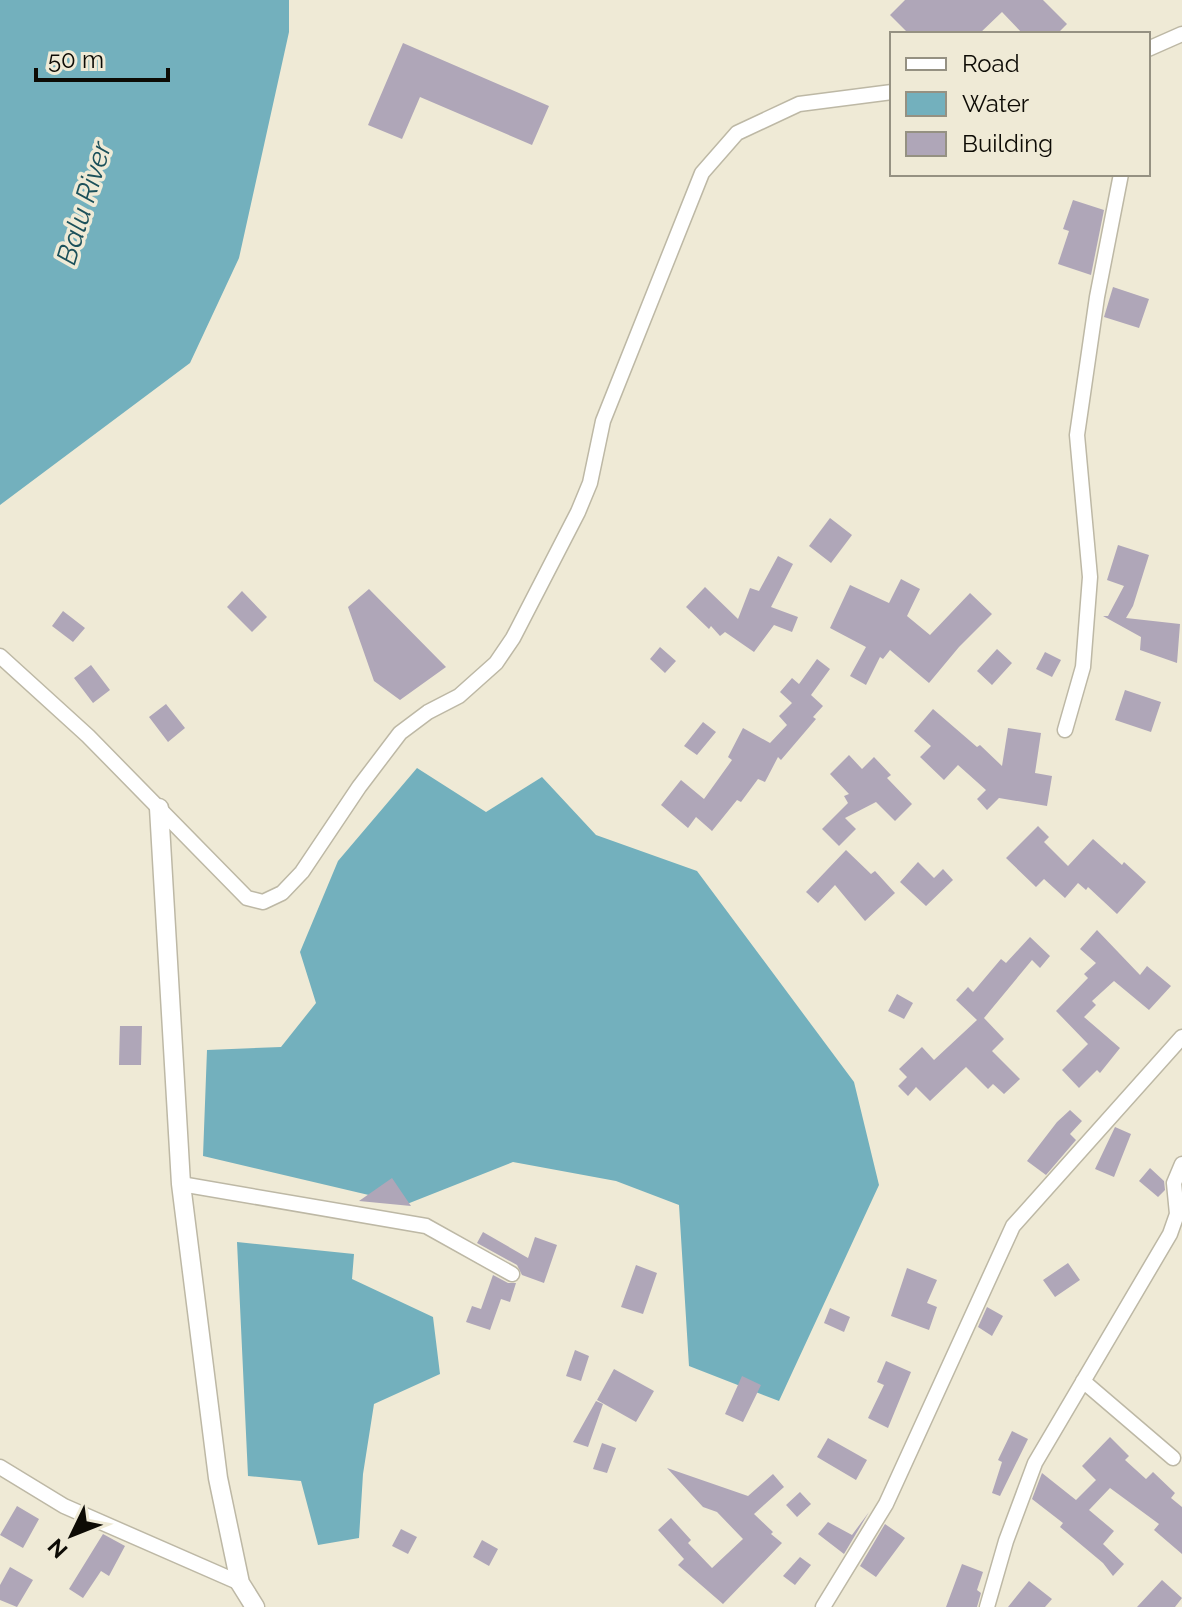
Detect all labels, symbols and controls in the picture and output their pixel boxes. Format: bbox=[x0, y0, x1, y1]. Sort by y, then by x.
scale bar bbox=[36, 32, 168, 82]
legend bbox=[890, 32, 1150, 176]
text: 50 m bbox=[48, 45, 104, 74]
text: Road bbox=[962, 49, 1020, 78]
text: Water bbox=[962, 89, 1030, 118]
text: Building bbox=[962, 129, 1053, 158]
water label: Balu River bbox=[50, 136, 119, 268]
north arrow bbox=[32, 1495, 112, 1575]
text: N bbox=[42, 1534, 73, 1564]

